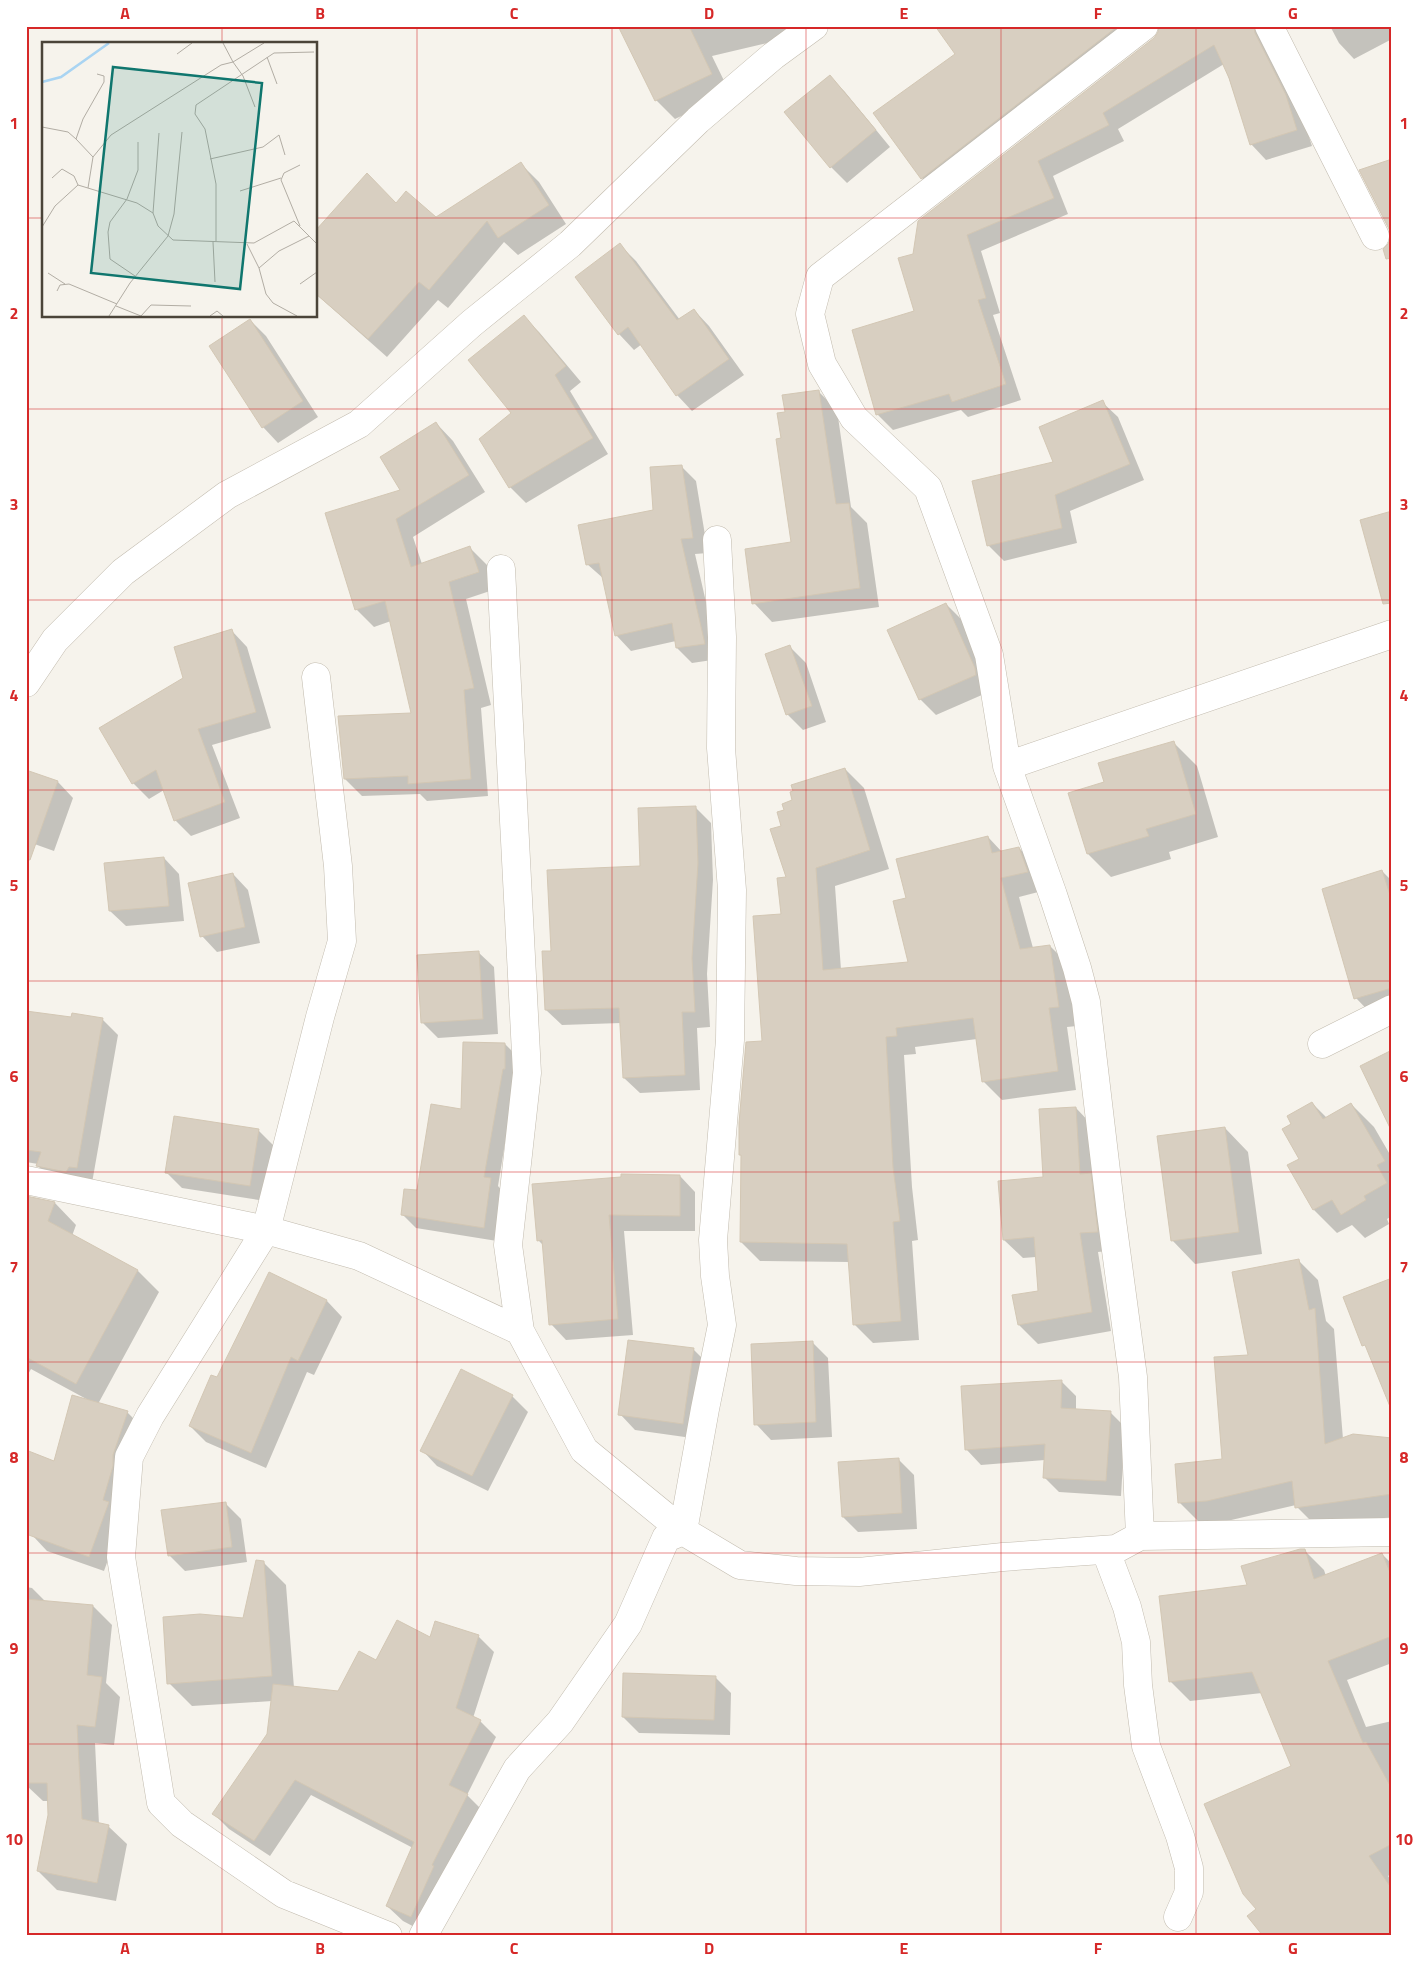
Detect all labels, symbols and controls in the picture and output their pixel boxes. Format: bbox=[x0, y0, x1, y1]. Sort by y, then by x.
text: A bbox=[120, 1, 130, 25]
text: B bbox=[315, 1, 325, 25]
text: C bbox=[510, 1, 519, 25]
text: D bbox=[704, 1, 714, 25]
text: E bbox=[900, 1, 909, 25]
text: F bbox=[1094, 1, 1103, 25]
text: G bbox=[1288, 1, 1298, 25]
inset map bbox=[42, 42, 318, 318]
text: 1 bbox=[10, 111, 18, 135]
text: 1 bbox=[1400, 111, 1408, 135]
text: 2 bbox=[10, 301, 18, 325]
text: 2 bbox=[1400, 301, 1408, 325]
text: 3 bbox=[10, 492, 18, 516]
text: 3 bbox=[1400, 492, 1408, 516]
text: 4 bbox=[10, 683, 19, 707]
text: 4 bbox=[1400, 683, 1409, 707]
text: 5 bbox=[10, 873, 19, 897]
text: 5 bbox=[1400, 873, 1409, 897]
text: 6 bbox=[10, 1064, 19, 1088]
text: 6 bbox=[1400, 1064, 1409, 1088]
text: 7 bbox=[10, 1255, 18, 1279]
text: 7 bbox=[1400, 1255, 1408, 1279]
text: 8 bbox=[10, 1445, 19, 1469]
text: 8 bbox=[1400, 1445, 1409, 1469]
text: 9 bbox=[10, 1636, 19, 1660]
text: 9 bbox=[1400, 1636, 1409, 1660]
text: 10 bbox=[5, 1827, 23, 1851]
text: 10 bbox=[1395, 1827, 1413, 1851]
text: A bbox=[120, 1936, 130, 1960]
text: B bbox=[315, 1936, 325, 1960]
text: C bbox=[510, 1936, 519, 1960]
text: D bbox=[704, 1936, 714, 1960]
text: E bbox=[900, 1936, 909, 1960]
text: F bbox=[1094, 1936, 1103, 1960]
text: G bbox=[1288, 1936, 1298, 1960]

